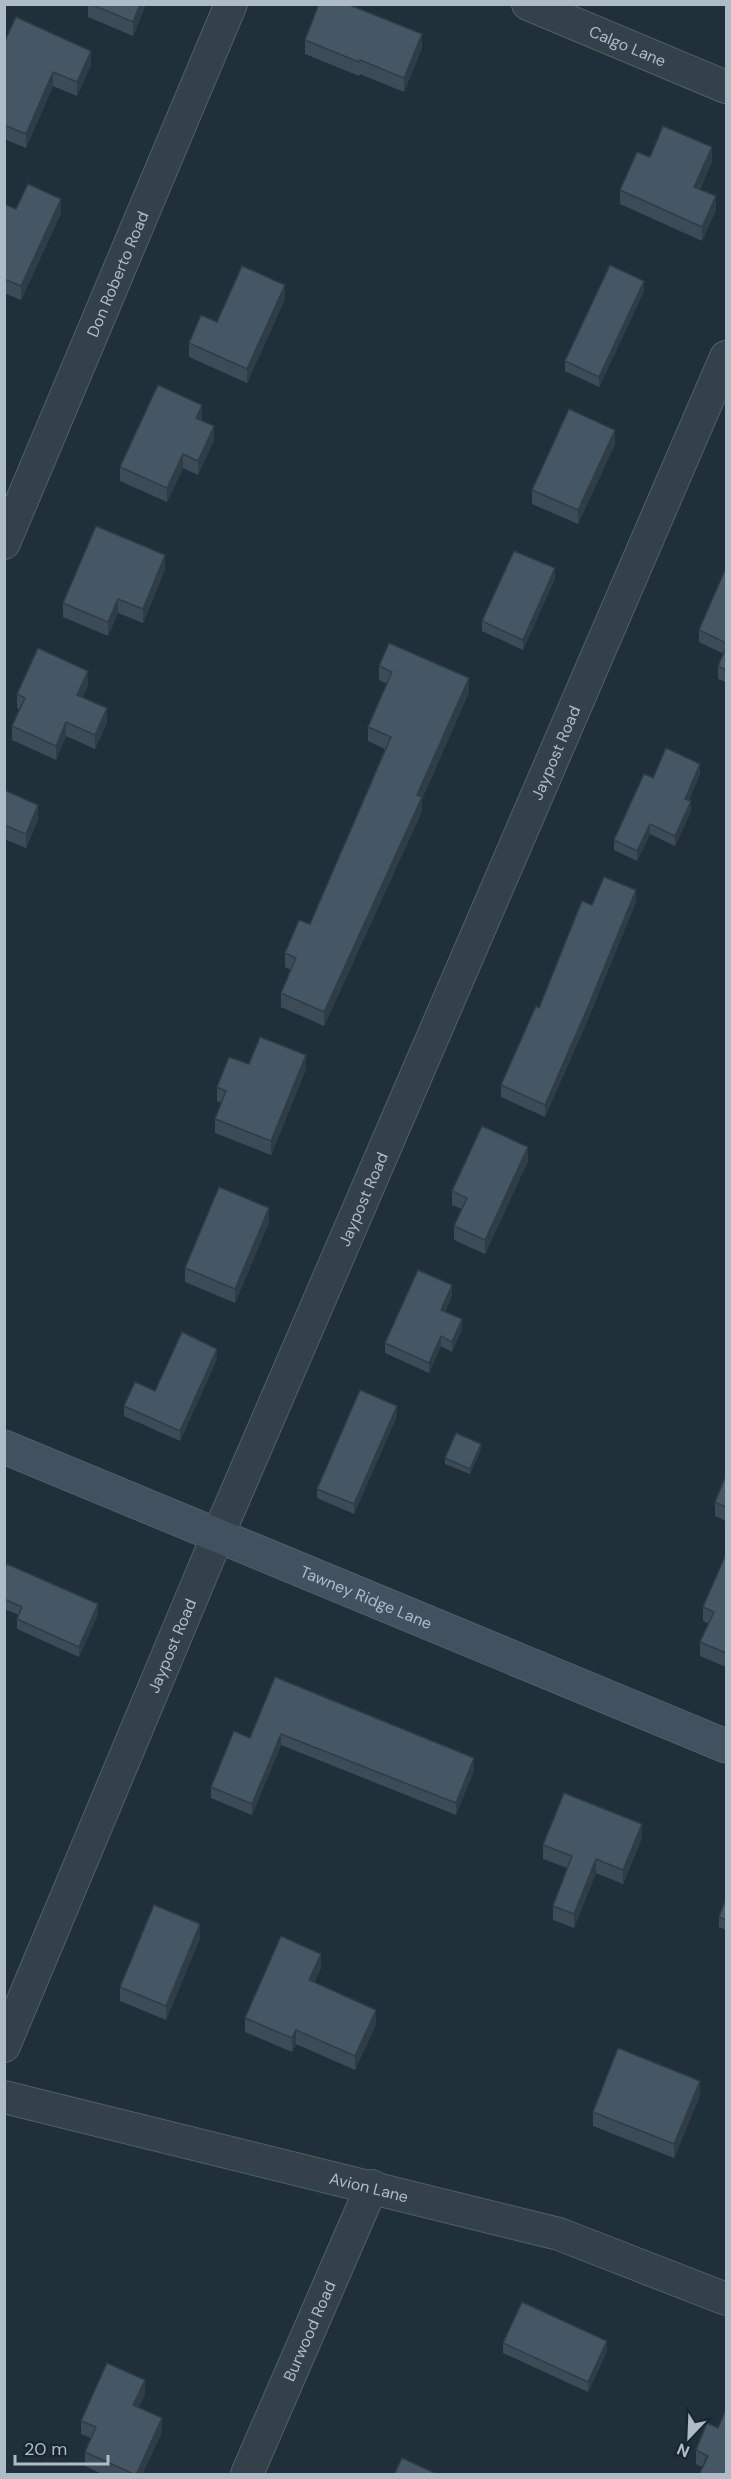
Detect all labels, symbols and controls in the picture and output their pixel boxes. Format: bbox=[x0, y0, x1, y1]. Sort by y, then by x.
street label: Calgo Lane bbox=[586, 20, 669, 71]
street label: Don Roberto Road bbox=[82, 208, 153, 340]
street label: Jaypost Road bbox=[526, 702, 585, 803]
street label: Jaypost Road bbox=[333, 1149, 392, 1249]
street label: Tawney Ridge Lane bbox=[297, 1560, 435, 1634]
street label: Jaypost Road bbox=[143, 1595, 201, 1696]
street label: Avion Lane bbox=[327, 2167, 411, 2207]
street label: Burwood Road bbox=[278, 2278, 340, 2384]
north arrow bbox=[659, 2407, 719, 2467]
scale bar bbox=[15, 2428, 108, 2466]
text: 20 m bbox=[24, 2437, 67, 2461]
text: N bbox=[674, 2438, 693, 2462]

